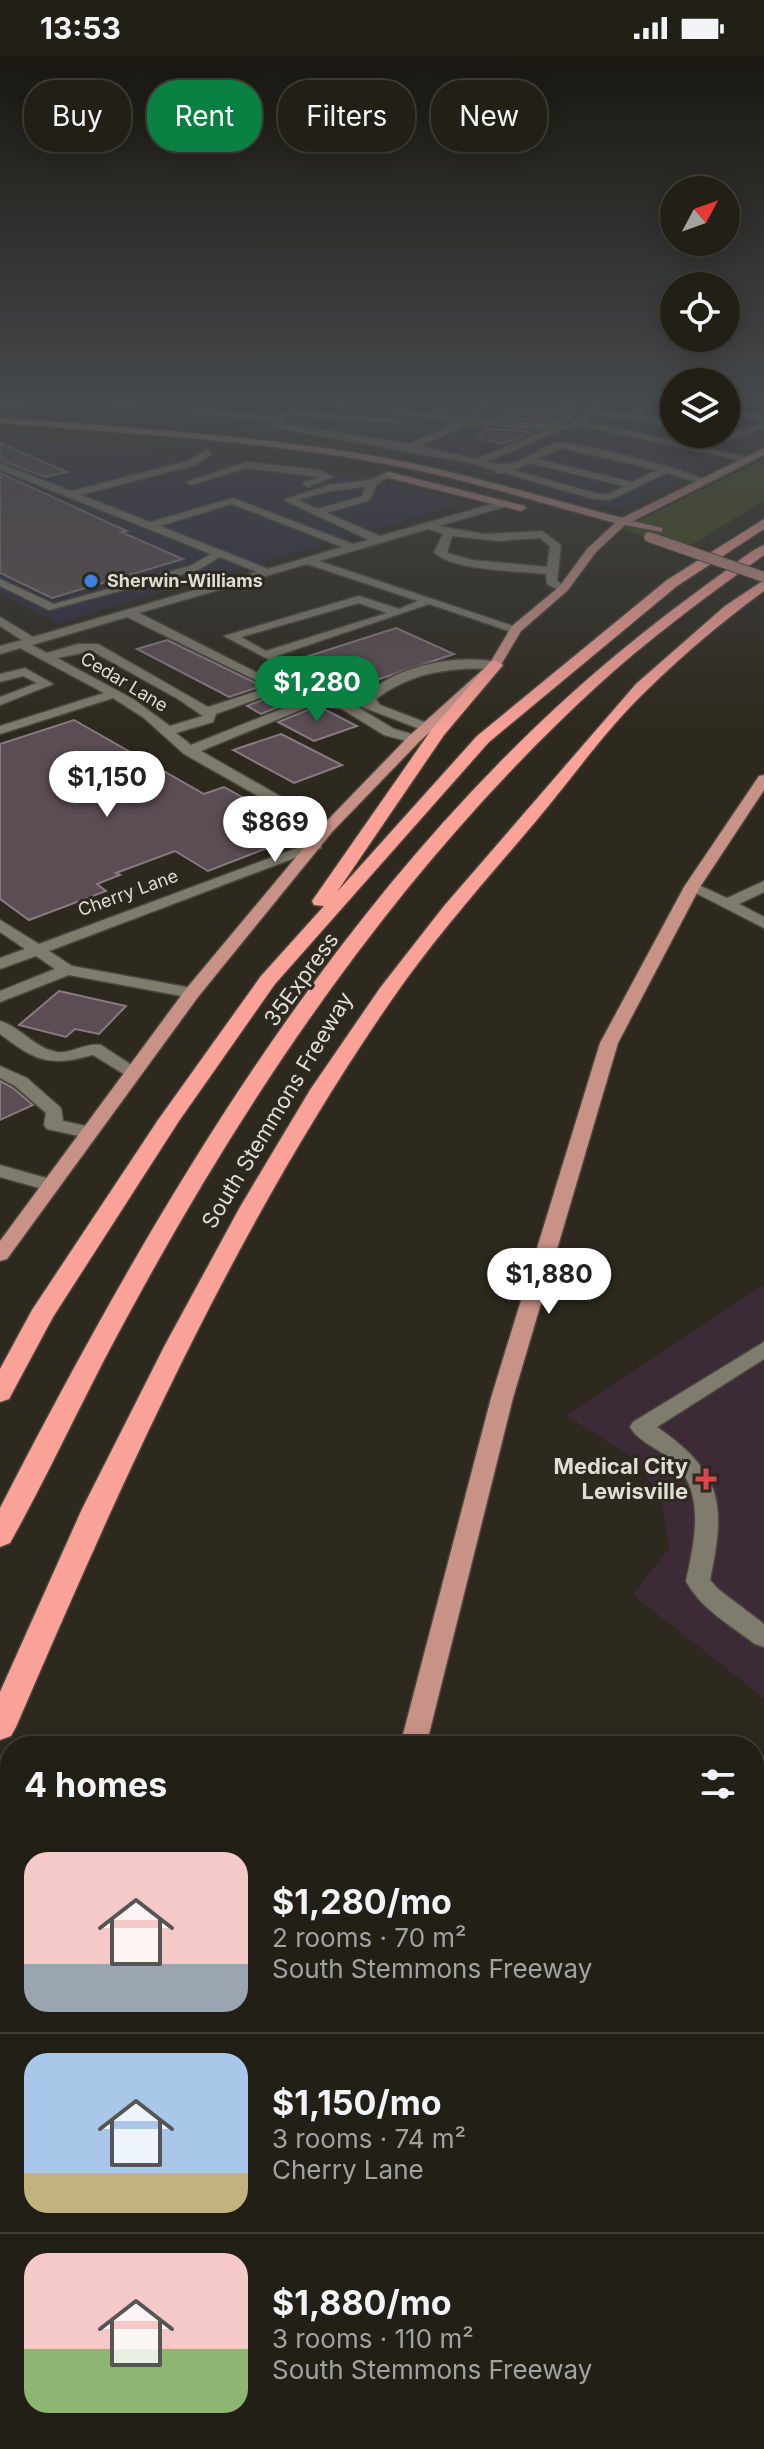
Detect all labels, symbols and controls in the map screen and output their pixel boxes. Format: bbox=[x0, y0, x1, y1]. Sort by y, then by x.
text: 13:53 bbox=[40, 10, 121, 46]
chip: Buy bbox=[24, 80, 131, 152]
chip: Rent bbox=[147, 80, 262, 152]
chip: Filters bbox=[278, 80, 415, 152]
chip: New bbox=[431, 80, 547, 152]
north arrow bbox=[660, 176, 740, 256]
map controls bbox=[660, 176, 740, 448]
button: locate bbox=[660, 272, 740, 352]
button: layers bbox=[660, 368, 740, 448]
place label: Sherwin-Williams bbox=[107, 570, 263, 591]
marker: Sherwin-Williams bbox=[82, 572, 100, 590]
street label: Cedar Lane bbox=[77, 647, 172, 716]
pin: $1,280 bbox=[252, 656, 382, 724]
text: $1,280 bbox=[273, 666, 361, 697]
pin: $1,150 bbox=[42, 751, 172, 819]
text: $1,150 bbox=[67, 761, 147, 792]
pin: $869 bbox=[228, 796, 322, 864]
text: $869 bbox=[241, 806, 309, 837]
street label: Cherry Lane bbox=[75, 865, 181, 920]
street label: 35Express bbox=[258, 927, 344, 1031]
street label: South Stemmons Freeway bbox=[196, 987, 358, 1233]
pin: $1,880 bbox=[484, 1248, 614, 1316]
text: $1,880 bbox=[505, 1258, 593, 1289]
place label: Medical City Lewisville bbox=[553, 1453, 688, 1504]
marker: Medical City Lewisville bbox=[695, 1468, 717, 1490]
icon: filters bbox=[696, 1762, 740, 1806]
text: 4 homes bbox=[24, 1764, 167, 1805]
text: $1,280/mo bbox=[272, 1881, 452, 1922]
icon: home bbox=[88, 1884, 184, 1980]
text: 2 rooms · 70 m² bbox=[272, 1922, 467, 1953]
text: South Stemmons Freeway bbox=[272, 1953, 592, 1984]
text: $1,150/mo bbox=[272, 2082, 442, 2123]
icon: home bbox=[88, 2085, 184, 2181]
text: 3 rooms · 74 m² bbox=[272, 2123, 466, 2154]
text: Cherry Lane bbox=[272, 2154, 424, 2185]
text: $1,880/mo bbox=[272, 2282, 452, 2323]
icon: home bbox=[88, 2285, 184, 2381]
text: 3 rooms · 110 m² bbox=[272, 2323, 474, 2354]
text: South Stemmons Freeway bbox=[272, 2354, 592, 2385]

